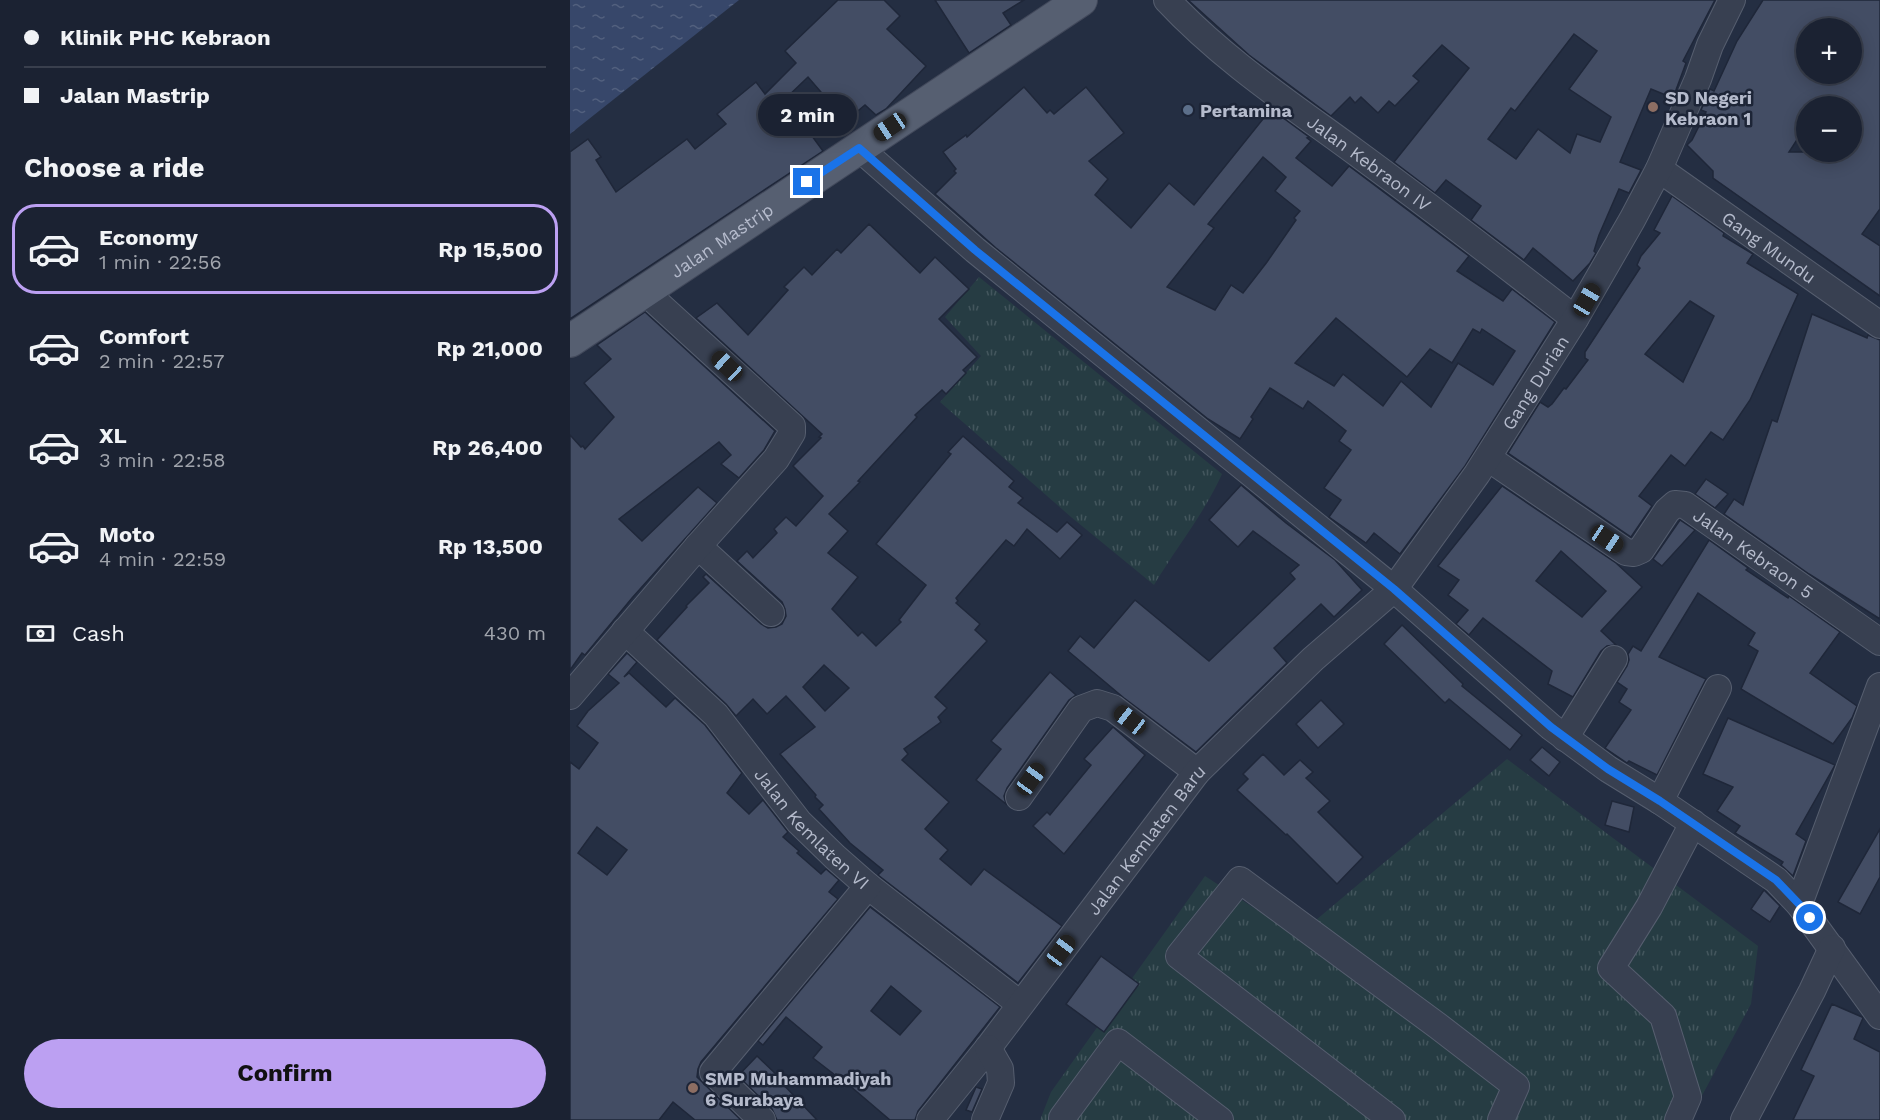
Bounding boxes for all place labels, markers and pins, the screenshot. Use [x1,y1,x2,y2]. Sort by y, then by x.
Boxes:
place label: SD Negeri Kebraon 1 [1665,87,1752,129]
place label: Pertamina [1200,100,1292,121]
marker: SD Negeri Kebraon 1 [1646,100,1660,114]
marker: Pertamina [1181,103,1195,117]
place label: SMP Muhammadiyah 6 Surabaya [705,1068,891,1110]
marker: SMP Muhammadiyah 6 Surabaya [686,1081,700,1095]

